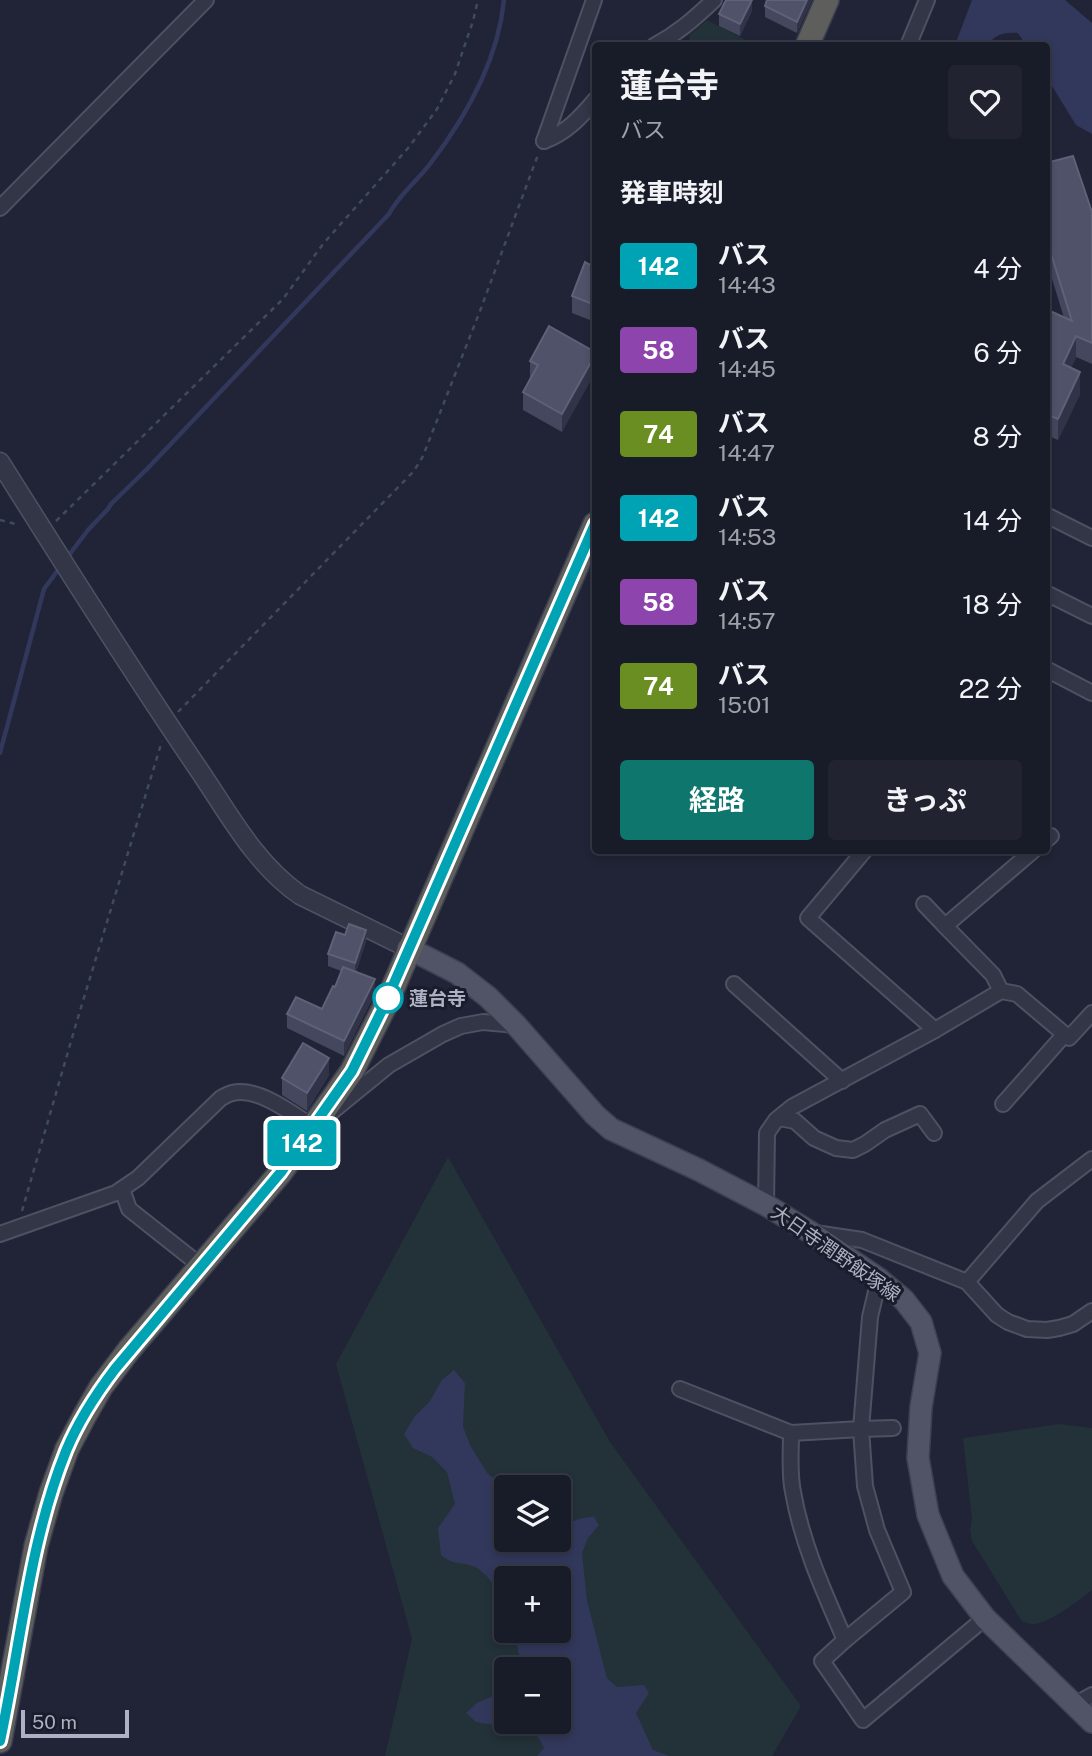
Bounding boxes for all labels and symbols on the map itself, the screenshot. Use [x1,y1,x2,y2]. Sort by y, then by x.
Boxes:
marker: 蓮台寺 [373,983,403,1013]
place label: 蓮台寺 [409,987,466,1009]
line badge: 142 [262,1120,342,1166]
street label: 大日寺潤野飯塚線 [767,1200,905,1306]
scale bar [21,1707,130,1739]

